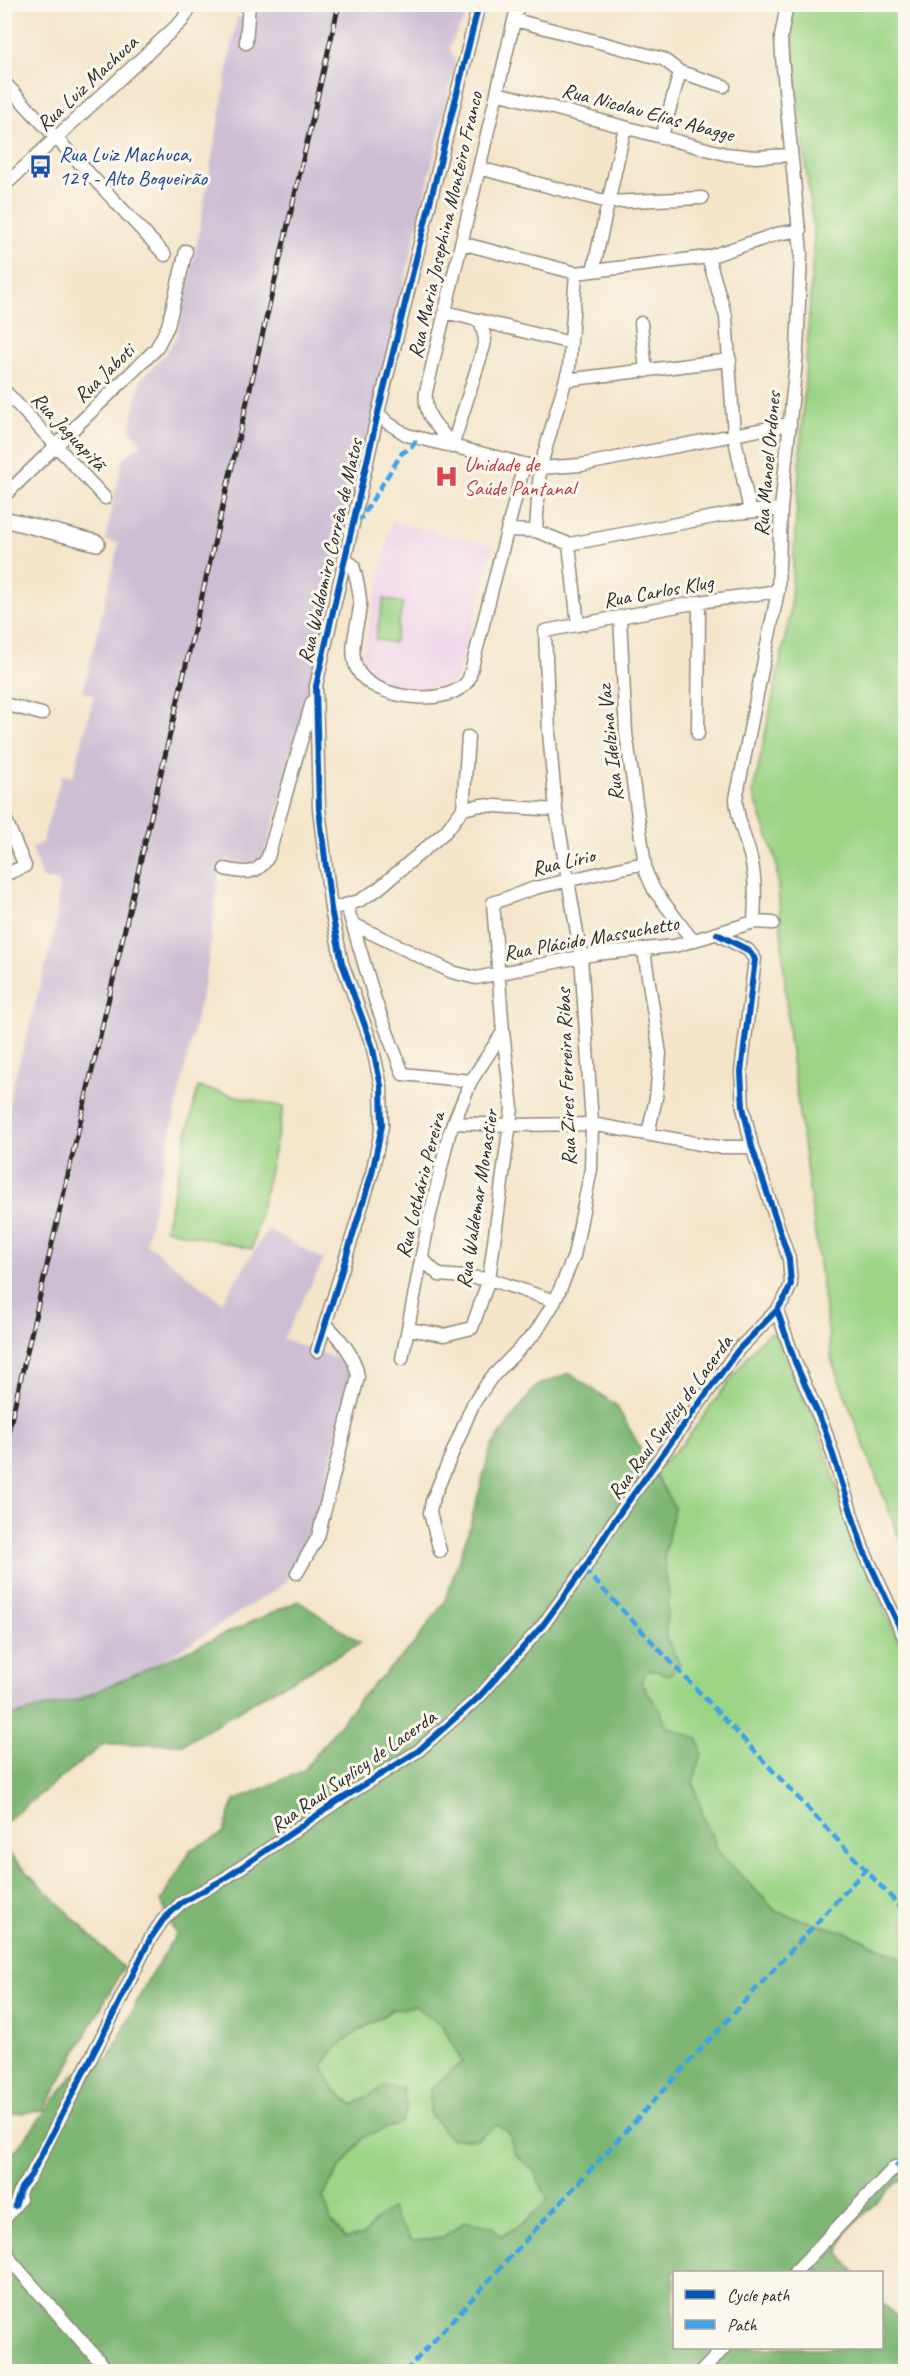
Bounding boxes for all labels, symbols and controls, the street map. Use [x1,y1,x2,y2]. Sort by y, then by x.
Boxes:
street label: Rua Luiz Machuca [31,28,144,137]
street label: Rua Nicolau Elias Abagge [559,77,739,148]
street label: Rua Maria Josephina Monteiro Franco [402,88,489,361]
place label: Rua Luiz Machuca, 129 - Alto Boqueirão [59,141,208,191]
bus stop icon: Rua Luiz Machuca, 129 - Alto Boqueirão [28,153,54,179]
street label: Rua Jaboti [68,336,142,408]
street label: Rua Jaguapitã [26,386,114,478]
street label: Rua Manoel Ordones [748,389,786,537]
street label: Rua Waldomiro Corrêa de Matos [292,434,369,666]
place label: Unidade de Saúde Pantanal [464,451,579,501]
hospital icon: Unidade de Saúde Pantanal [433,463,459,489]
street label: Rua Carlos Klug [601,568,716,613]
street label: Rua Idelzina Vaz [591,681,629,803]
street label: Rua Lírio [529,842,600,882]
street label: Rua Plácido Massuchetto [501,910,682,966]
street label: Rua Zires Ferreira Ribas [550,986,582,1166]
street label: Rua Waldemar Monastier [450,1106,504,1290]
street label: Rua Lothário Pereira [389,1107,451,1260]
street label: Rua Raul Suplicy de Lacerda [602,1328,739,1504]
street label: Rua Raul Suplicy de Lacerda [265,1703,442,1838]
legend [673,2271,883,2349]
text: Cycle path [727,2284,790,2306]
text: Path [727,2314,757,2336]

